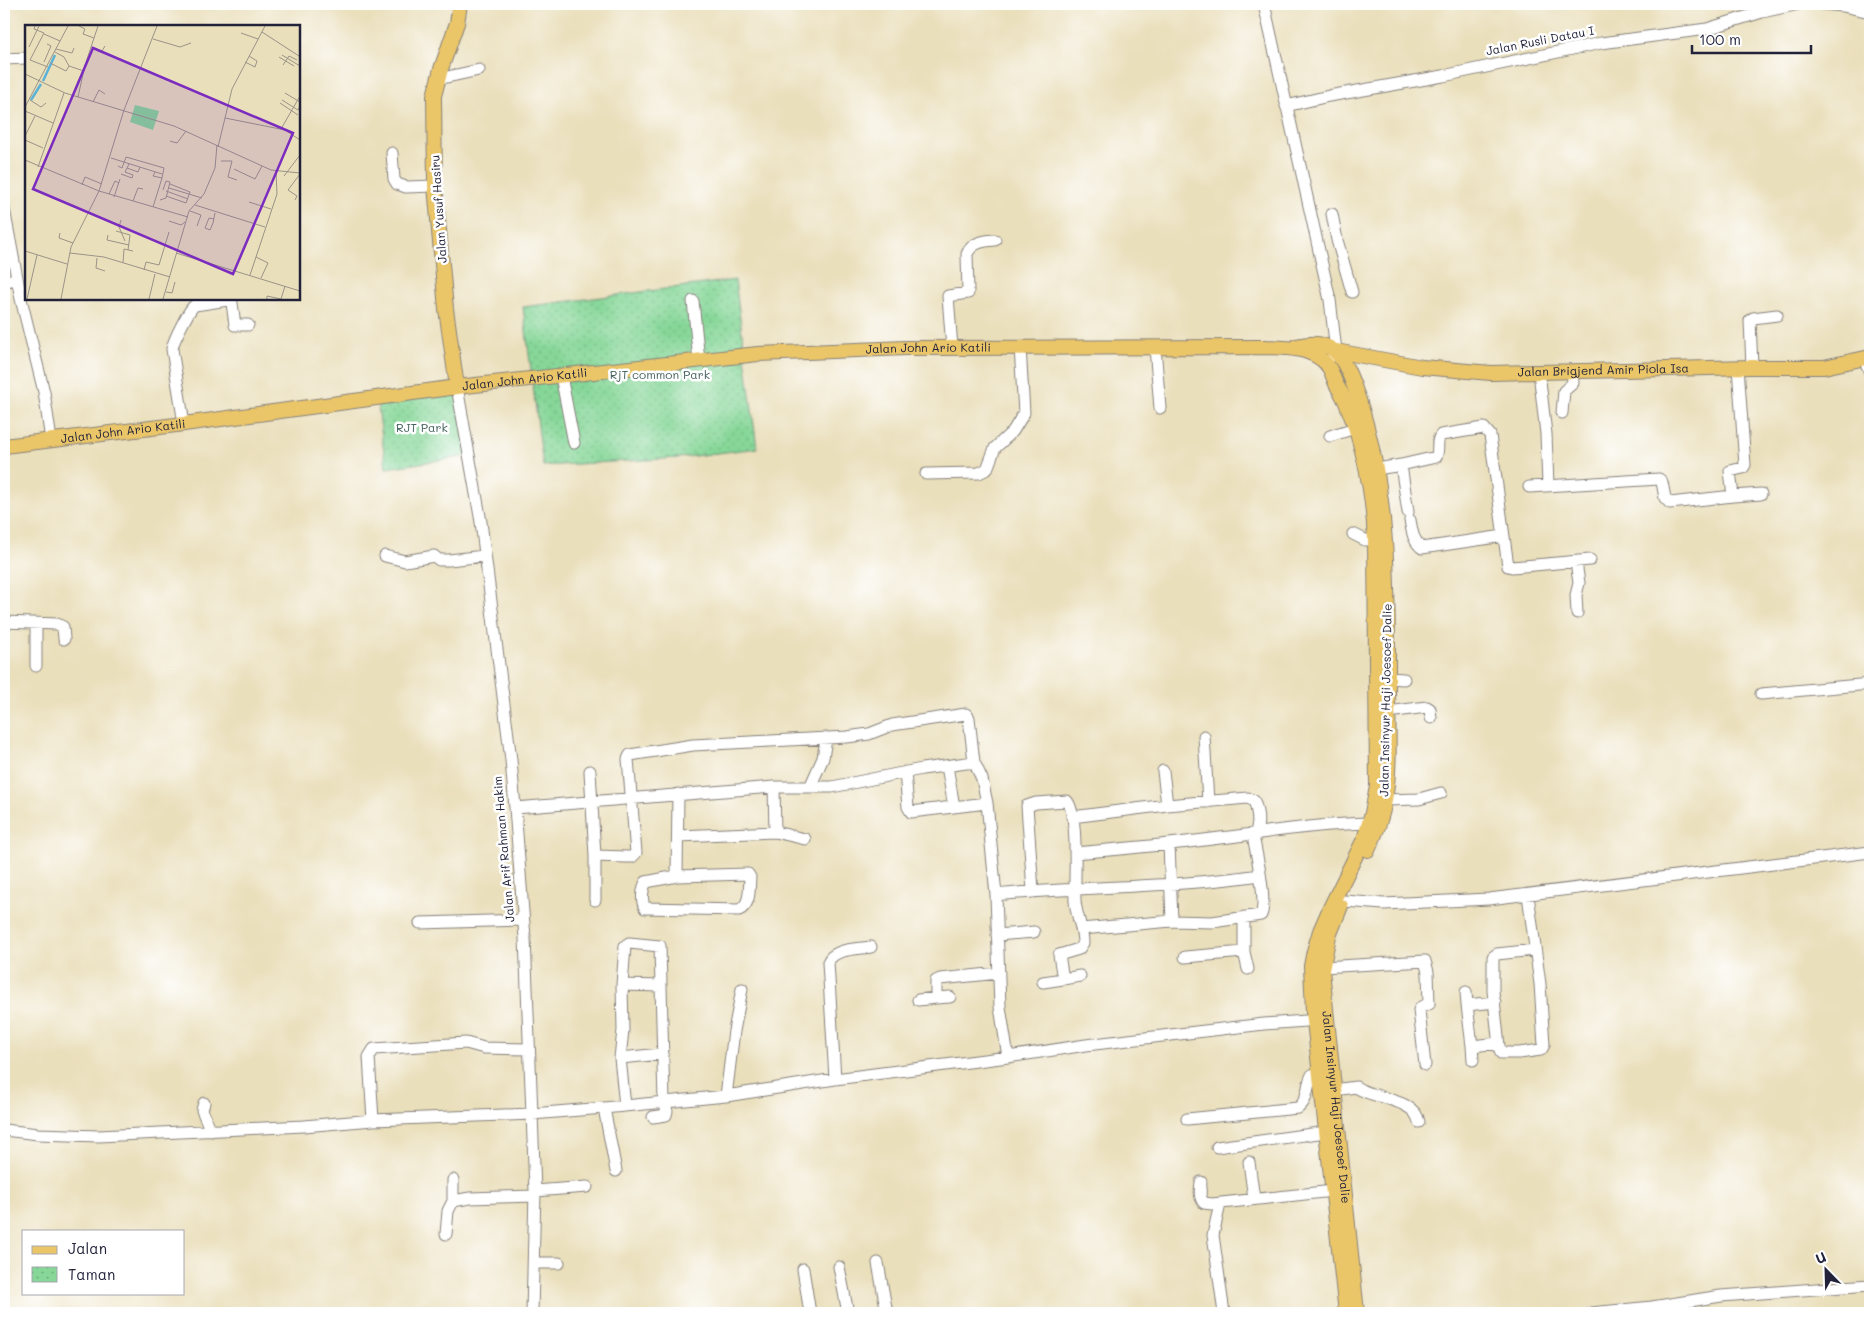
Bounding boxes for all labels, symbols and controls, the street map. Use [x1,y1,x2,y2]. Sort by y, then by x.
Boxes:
street label: Jalan Rusli Datau I [1484,22,1595,58]
scale bar [1692,22,1810,54]
inset map [25,25,300,300]
text: 100 m [1699,29,1741,49]
street label: Jalan Yusuf Hasiru [426,154,450,264]
street label: Jalan John Ario Katili [865,339,991,357]
street label: Jalan Brigjend Amir Piola Isa [1517,359,1689,379]
street label: Jalan John Ario Katili [461,364,588,393]
park label: RjT common Park [610,366,710,382]
street label: Jalan John Ario Katili [60,415,186,446]
park label: RJT Park [396,419,448,435]
street label: Jalan Insinyur Haji Joesoef Dalie [1375,603,1395,797]
street label: Jalan Arif Rahman Hakim [489,775,517,923]
street label: Jalan Insinyur Haji Joesoef Dalie [1319,1010,1355,1204]
legend [22,1230,185,1294]
text: Jalan [68,1238,107,1258]
north arrow [1802,1244,1852,1294]
text: U [1812,1247,1829,1268]
text: Taman [68,1264,115,1284]

